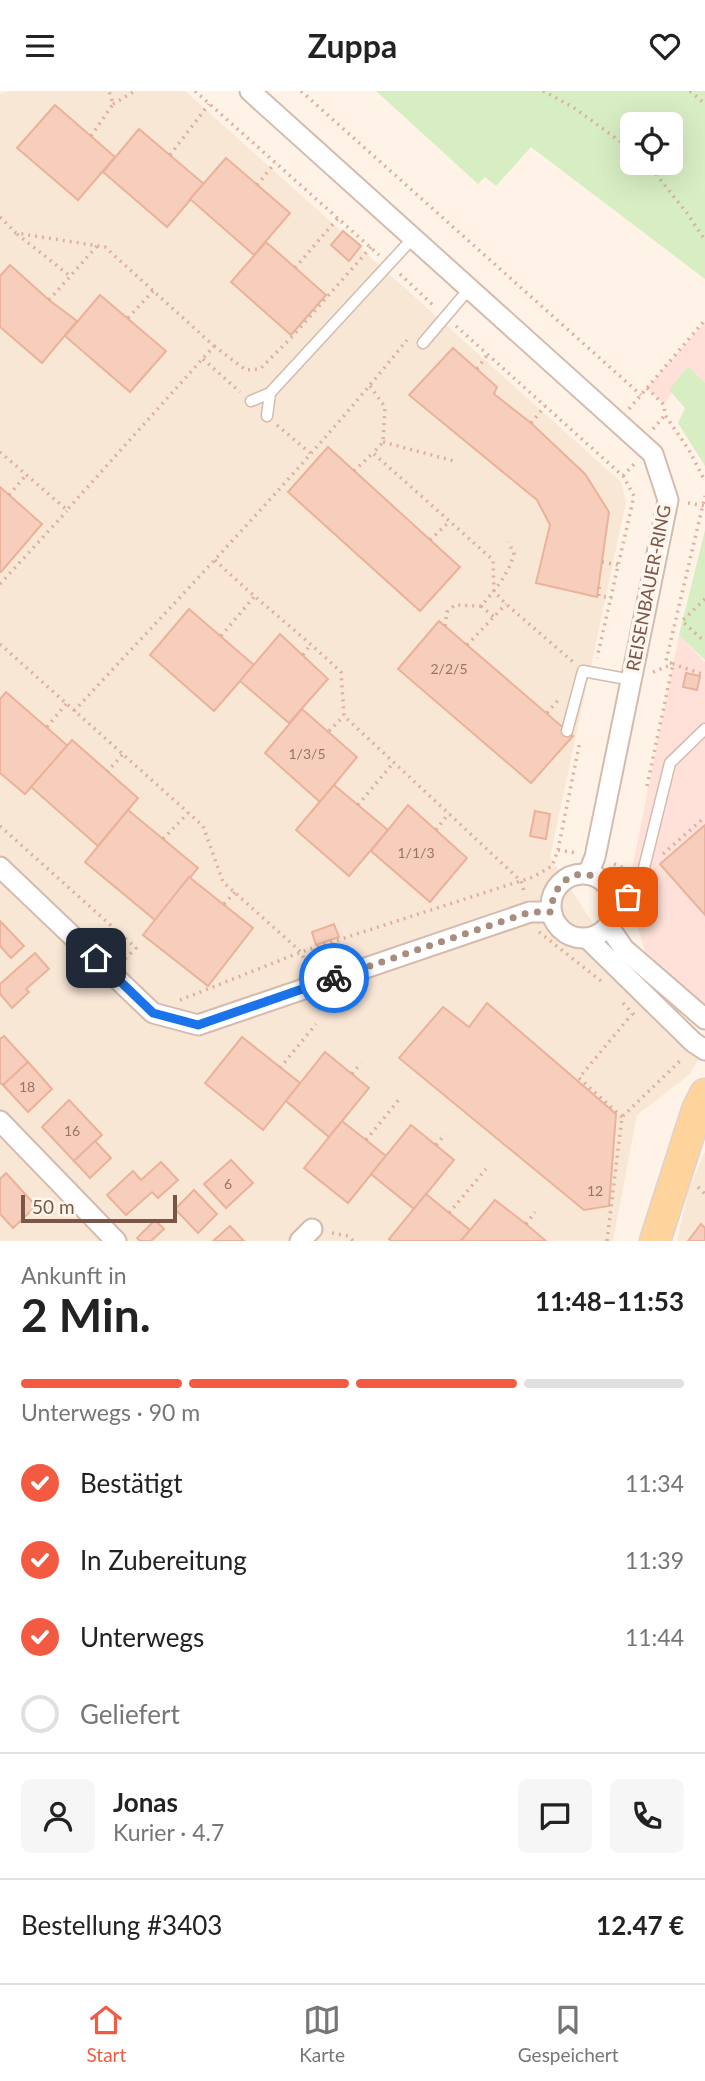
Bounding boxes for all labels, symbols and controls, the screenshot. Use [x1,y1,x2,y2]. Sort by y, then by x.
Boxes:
text: Zuppa [308,26,397,65]
icon: menu [21,27,59,65]
icon: heart [646,27,684,65]
map controls [620,112,683,175]
button: locate [620,112,683,175]
street label: REISENBAUER-RING [621,503,675,673]
house number: 2/2/5 [430,660,468,677]
house number: 1/3/5 [288,745,326,762]
house number: 1/1/3 [397,844,435,861]
pin [598,867,658,927]
icon: bag [609,878,647,916]
pin [66,928,126,988]
icon: home [77,939,115,977]
courier [299,943,369,1013]
icon: bike [315,959,353,997]
house number: 18 [19,1078,35,1095]
house number: 16 [64,1122,80,1139]
house number: 6 [224,1175,232,1192]
house number: 12 [587,1182,603,1199]
scale bar [21,1192,177,1224]
text: 50 m [32,1195,75,1218]
text: Ankunft in [21,1261,127,1289]
text: 11:48–11:53 [535,1285,684,1317]
text: 2 Min. [21,1287,151,1342]
text: Unterwegs · 90 m [21,1398,200,1426]
icon: check [21,1464,59,1502]
text: Bestätigt [80,1467,183,1499]
text: 11:34 [625,1469,684,1497]
icon: check [21,1541,59,1579]
text: In Zubereitung [80,1544,247,1576]
text: 11:39 [625,1546,684,1574]
icon: check [21,1618,59,1656]
text: Unterwegs [80,1621,204,1653]
text: 11:44 [625,1623,684,1651]
text: Geliefert [80,1698,180,1730]
button: person [21,1779,95,1853]
button: chat [518,1779,592,1853]
button: phone [610,1779,684,1853]
text: Jonas [113,1786,178,1818]
text: Kurier · 4.7 [113,1818,224,1846]
text: Bestellung #3403 [21,1909,222,1941]
text: 12.47 € [596,1909,684,1941]
tab: Start [86,2001,126,2066]
tab: Karte [299,2001,345,2066]
tab: Gespeichert [518,2001,619,2066]

